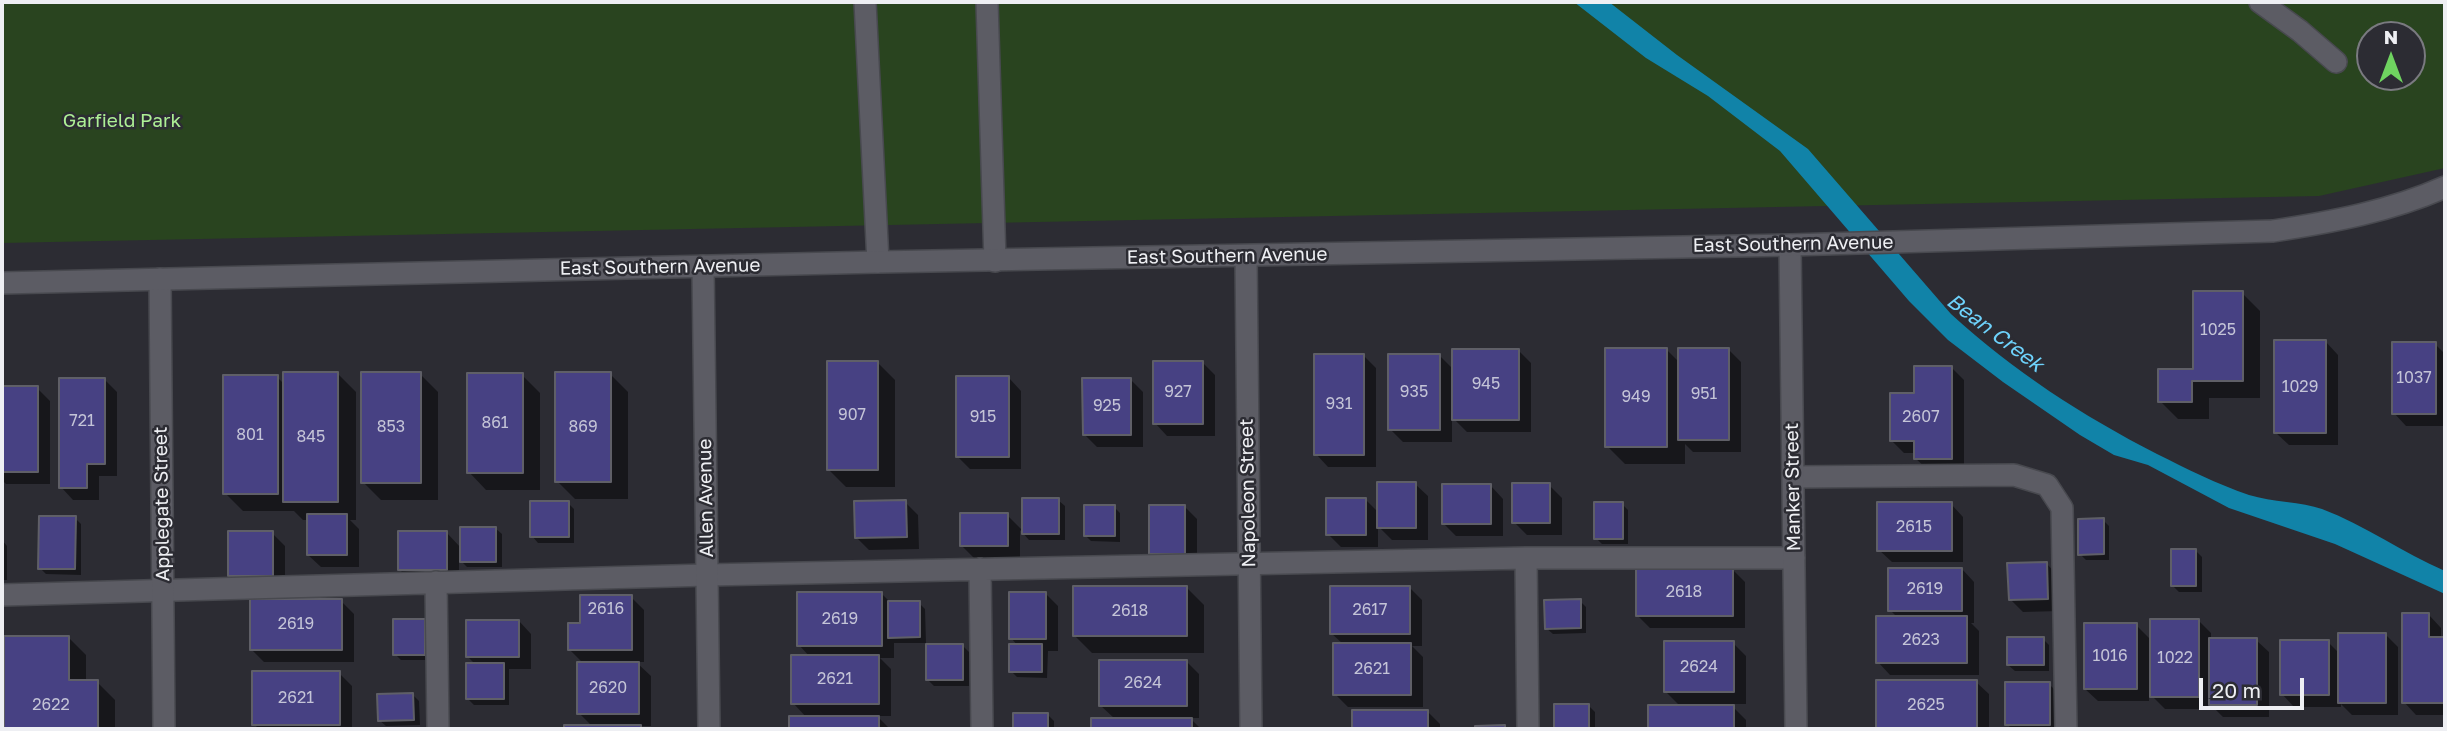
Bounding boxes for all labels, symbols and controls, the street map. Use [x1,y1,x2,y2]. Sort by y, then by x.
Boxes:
north arrow [2356,21,2426,91]
text: N [2384,25,2398,48]
park label: Garfield Park [63,110,181,132]
street label: East Southern Avenue [1692,231,1894,257]
street label: East Southern Avenue [1126,243,1328,269]
street label: East Southern Avenue [559,254,761,280]
water label: Bean Creek [1942,288,2048,378]
house number: 1025 [2200,320,2236,340]
house number: 1037 [2396,368,2432,388]
house number: 945 [1472,374,1500,394]
house number: 1029 [2282,377,2318,397]
house number: 927 [1164,382,1192,402]
house number: 935 [1400,382,1428,402]
house number: 951 [1691,384,1717,404]
house number: 949 [1621,387,1651,407]
house number: 931 [1326,394,1352,414]
house number: 925 [1093,396,1121,416]
house number: 907 [838,405,866,425]
house number: 915 [970,407,996,427]
house number: 2607 [1902,407,1940,427]
house number: 721 [69,411,95,431]
house number: 861 [481,413,509,433]
house number: 853 [377,417,405,437]
house number: 869 [568,417,598,437]
street label: Napoleon Street [1235,418,1261,568]
street label: Manker Street [1780,423,1806,551]
house number: 801 [236,425,264,445]
street label: Applegate Street [149,426,175,582]
house number: 845 [297,427,325,447]
street label: Allen Avenue [694,438,718,558]
house number: 2615 [1896,517,1932,537]
house number: 2619 [1907,579,1943,599]
house number: 2618 [1666,582,1702,602]
house number: 2616 [588,599,624,619]
house number: 2617 [1352,600,1388,620]
house number: 2618 [1112,601,1148,621]
house number: 2619 [822,609,858,629]
house number: 2619 [278,614,314,634]
house number: 2623 [1902,630,1940,650]
house number: 1016 [2092,646,2128,666]
house number: 1022 [2157,648,2193,668]
house number: 2624 [1680,657,1718,677]
house number: 2621 [1354,659,1390,679]
scale bar [2202,664,2307,708]
house number: 2621 [817,669,853,689]
house number: 2624 [1124,673,1162,693]
text: 20 m [2212,677,2261,703]
house number: 2620 [589,678,627,698]
house number: 2621 [278,688,314,708]
house number: 2622 [32,695,70,715]
house number: 2625 [1907,695,1945,715]

